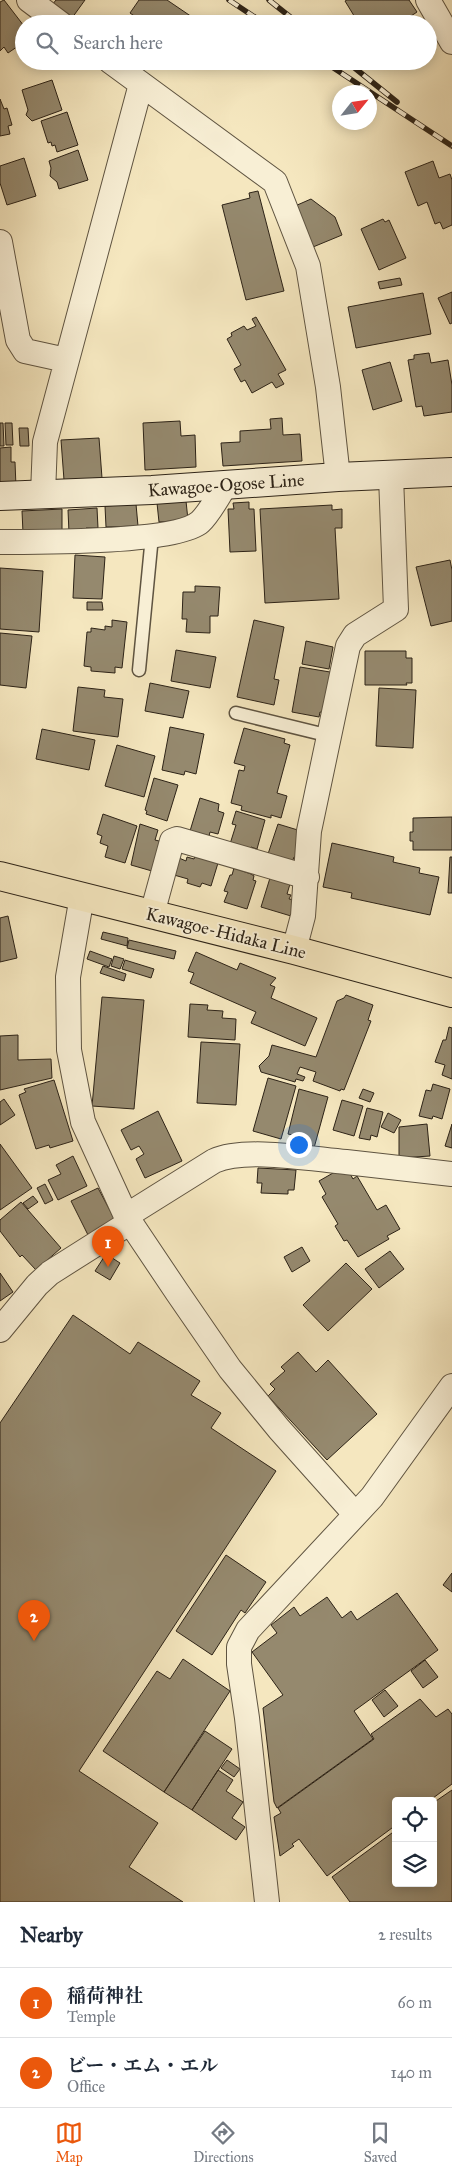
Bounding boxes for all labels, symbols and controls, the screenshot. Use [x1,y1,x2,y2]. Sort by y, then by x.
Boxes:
search box [15,15,437,70]
icon: search [33,29,61,57]
text: Search here [73,31,163,54]
north arrow [332,85,377,130]
street label: Kawagoe-Ogose Line [147,469,305,502]
street label: Kawagoe-Hidaka Line [143,902,308,965]
your location [286,1132,312,1158]
pin: 1 [92,1226,124,1267]
pin: 2 [18,1600,50,1641]
map controls [392,1797,437,1887]
button: locate [392,1797,437,1842]
button: layers [392,1842,437,1887]
text: Nearby [20,1922,83,1948]
text: 2 results [378,1925,432,1944]
text: 稲荷神社 [67,1984,143,2007]
text: 1 [33,1993,39,2012]
text: 60 m [398,1993,432,2012]
text: Temple [67,2007,116,2026]
text: ビー・エム・エル [67,2054,218,2077]
text: 2 [32,2063,40,2082]
text: 140 m [391,2063,432,2082]
text: Office [67,2077,105,2096]
tab: Map [55,2119,83,2166]
tab: Directions [193,2119,254,2166]
tab: Saved [364,2119,397,2166]

